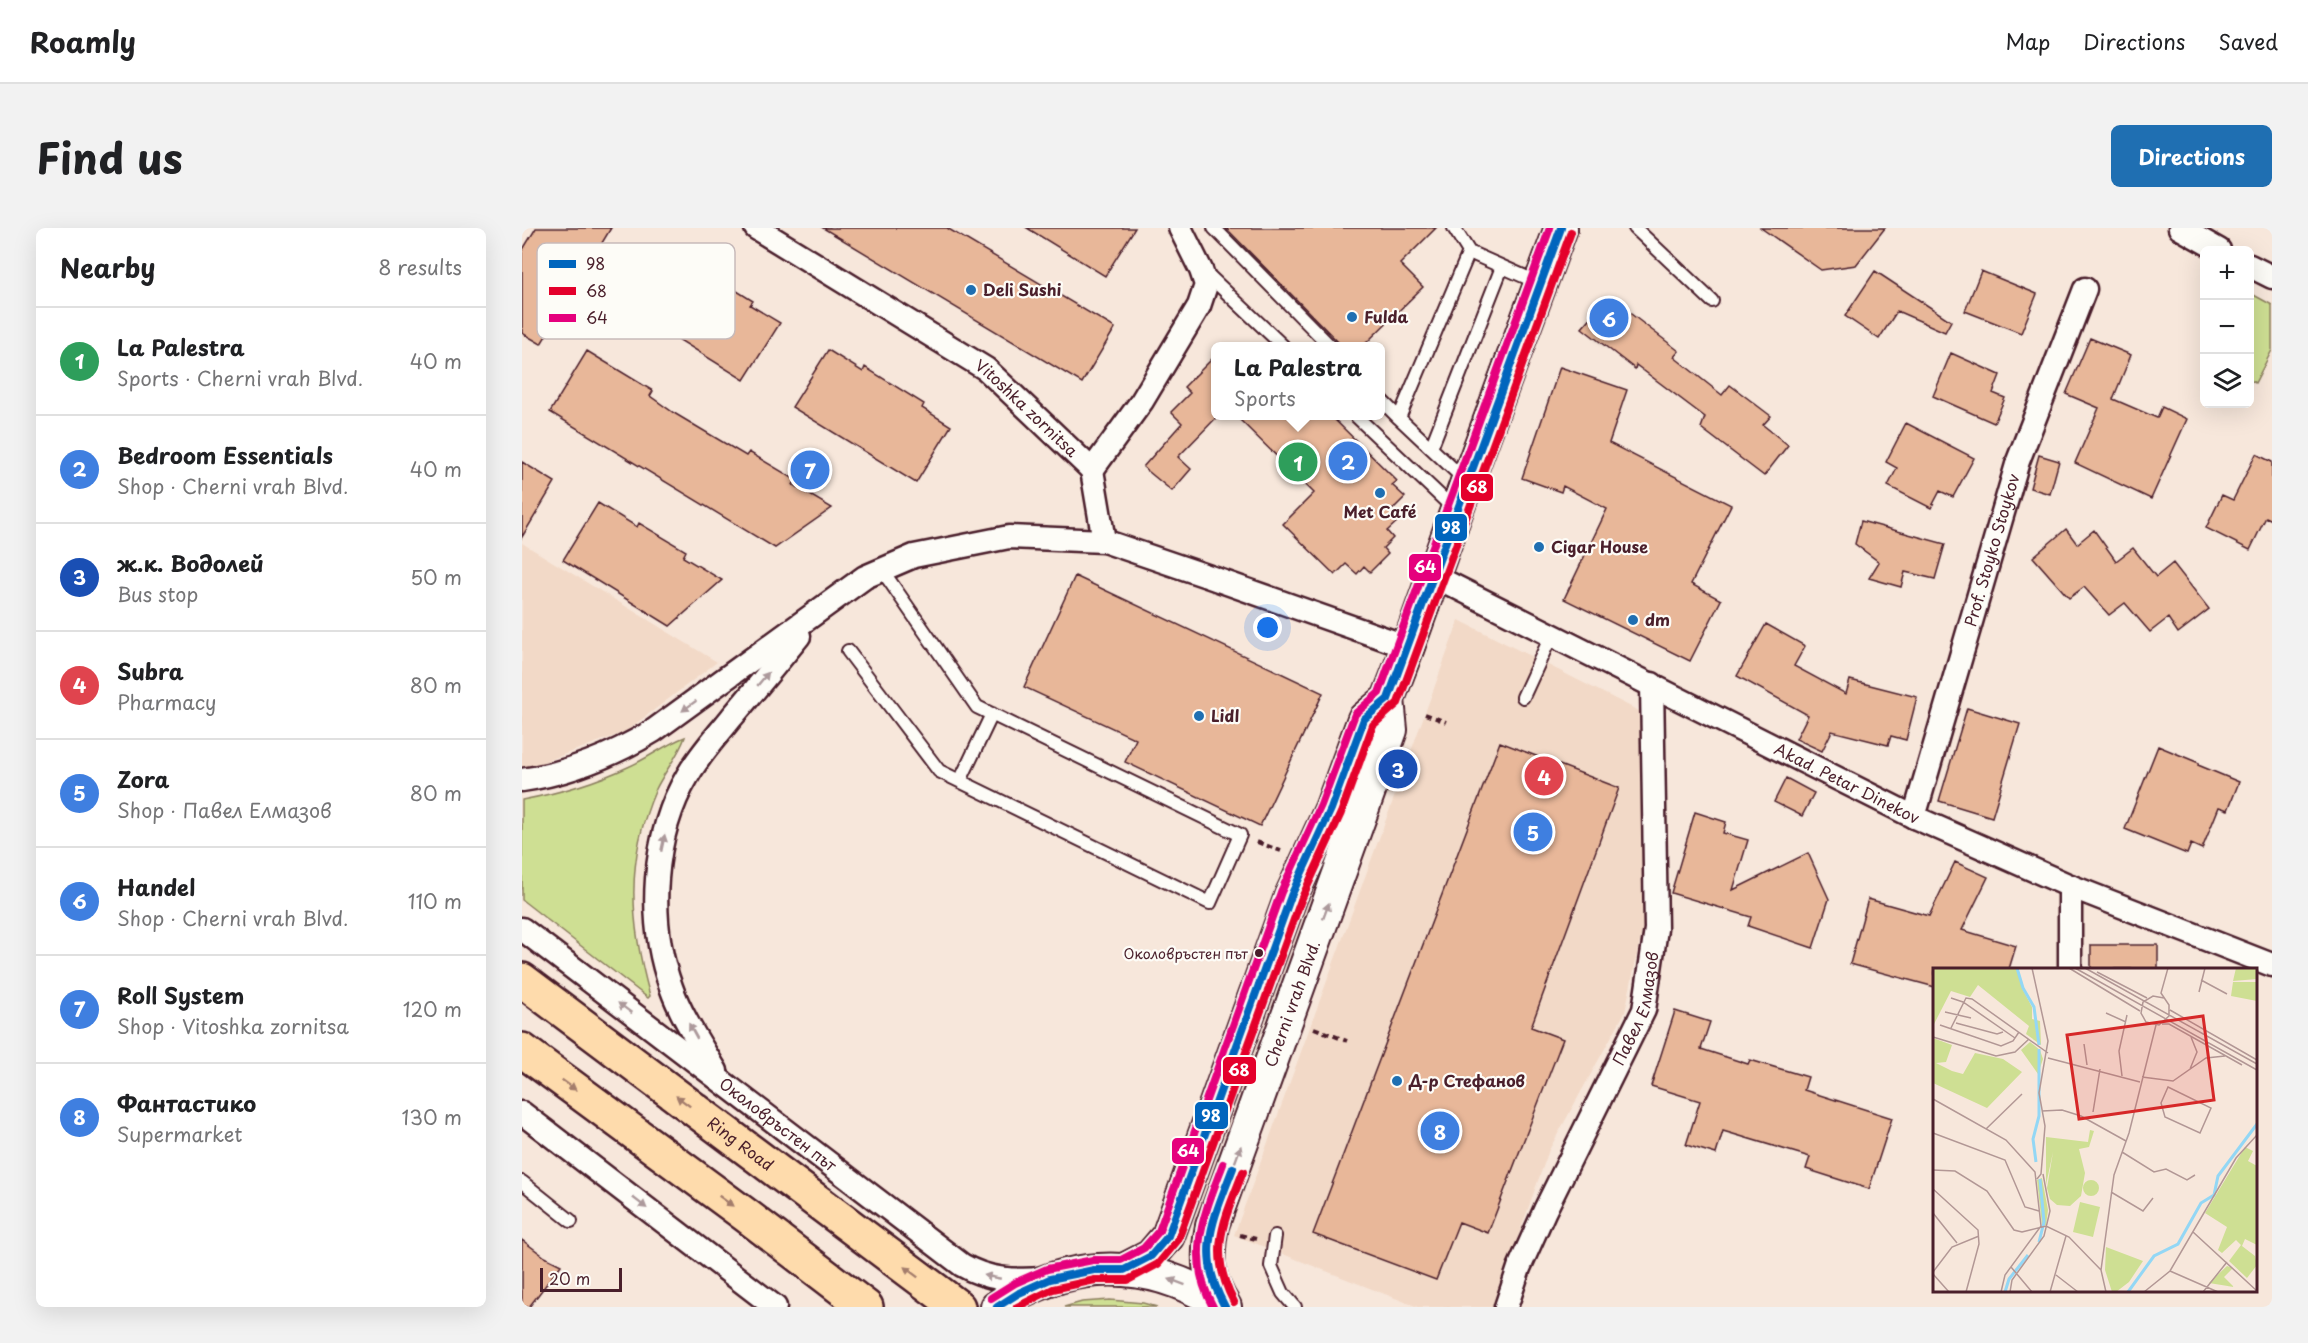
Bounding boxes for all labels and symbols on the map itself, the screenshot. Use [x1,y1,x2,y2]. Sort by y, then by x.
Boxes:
legend [537,243,735,339]
text: 98 [586,251,605,275]
place label: Deli Sushi [983,277,1061,301]
text: 68 [586,278,607,302]
marker: Deli Sushi [964,283,978,297]
pin: 6 [1590,296,1628,340]
place label: Fulda [1364,304,1408,328]
text: 64 [586,305,608,329]
marker: Fulda [1345,310,1359,324]
street label: Vitoshka zornitsa [971,352,1084,462]
pin: 2 [1328,438,1368,484]
pin: 1 [1278,440,1318,484]
pin: 7 [790,448,830,492]
street label: Prof. Stoyko Stoykov [1957,471,2025,629]
line badge: 68 [1460,473,1494,502]
text: 68 [1466,474,1488,498]
marker: Met Café [1373,486,1387,500]
place label: Met Café [1343,499,1417,523]
line badge: 98 [1434,513,1468,542]
text: 98 [1441,515,1461,539]
place label: Cigar House [1551,534,1648,558]
marker: Cigar House [1532,540,1546,554]
line badge: 64 [1408,553,1442,582]
text: 64 [1414,554,1436,578]
place label: dm [1645,607,1670,631]
your location [1253,613,1282,642]
marker: dm [1626,613,1640,627]
one-way arrow [757,672,769,687]
one-way arrow [681,700,697,712]
place label: Lidl [1211,703,1239,727]
marker: Lidl [1192,709,1206,723]
street label: Akad. Petar Dinekov [1771,736,1924,829]
pin: 3 [1378,746,1418,792]
pin: 4 [1524,754,1564,798]
pin: 5 [1514,810,1552,854]
one-way arrow [659,834,668,853]
one-way arrow [1322,902,1331,920]
street label: Cherni vrah Blvd. [1257,936,1325,1070]
place label: Околовръстен път [1123,943,1248,964]
marker: Околовръстен път [1253,947,1265,959]
street label: Павел Елмазов [1606,950,1664,1069]
inset map [1933,968,2257,1292]
one-way arrow [618,1002,634,1014]
one-way arrow [688,1022,698,1039]
line badge: 68 [1222,1056,1257,1085]
text: 68 [1228,1057,1250,1081]
place label: Д-р Стефанов [1408,1068,1526,1092]
street label: Околовръстен път [715,1071,843,1177]
marker: Д-р Стефанов [1390,1074,1404,1088]
one-way arrow [561,1079,577,1091]
one-way arrow [675,1095,690,1107]
line badge: 98 [1194,1101,1229,1130]
text: 98 [1201,1103,1221,1127]
pin: 8 [1420,1108,1460,1154]
street label: Ring Road [703,1110,779,1176]
line badge: 64 [1171,1137,1205,1165]
text: 64 [1177,1138,1199,1162]
one-way arrow [1234,1145,1244,1163]
one-way arrow [718,1195,734,1207]
one-way arrow [632,1196,648,1209]
scale bar [540,1265,622,1292]
one-way arrow [903,1266,918,1278]
one-way arrow [982,1272,1001,1281]
one-way arrow [1168,1276,1186,1286]

